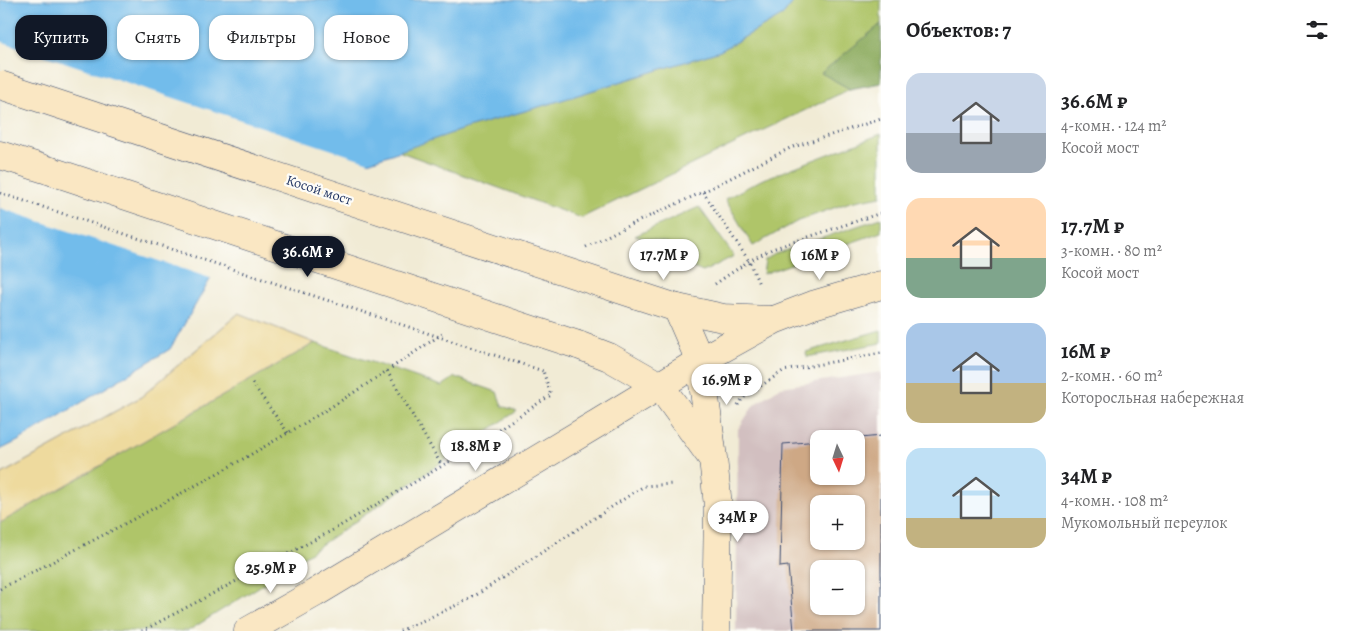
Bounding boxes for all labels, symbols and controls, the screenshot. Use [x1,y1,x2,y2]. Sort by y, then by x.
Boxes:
chip: Купить [15,15,107,60]
chip: Снять [117,15,199,60]
chip: Фильтры [209,15,314,60]
chip: Новое [324,15,408,60]
text: Объектов: 7 [906,16,1011,44]
icon: filters [1303,16,1331,44]
text: 36.6M ₽ [1061,87,1127,115]
icon: home [946,93,1006,153]
text: 4-комн. · 124 m² [1061,115,1167,137]
text: Косой мост [1061,137,1139,159]
street label: Косой мост [284,170,354,210]
text: 17.7M ₽ [1061,212,1124,240]
icon: home [946,218,1006,278]
pin: 36.6M ₽ [262,236,354,278]
pin: 17.7M ₽ [618,238,710,281]
pin: 16M ₽ [785,238,855,281]
text: 3-комн. · 80 m² [1061,240,1162,262]
text: 36.6M ₽ [283,241,333,263]
text: 17.7M ₽ [640,244,688,266]
text: 16M ₽ [801,244,839,266]
text: Косой мост [1061,262,1139,284]
text: 16M ₽ [1061,337,1110,365]
icon: home [946,343,1006,403]
pin: 16.9M ₽ [681,364,773,406]
text: 2-комн. · 60 m² [1061,365,1163,387]
text: 16.9M ₽ [702,369,752,391]
text: Которосльная набережная [1061,387,1244,409]
pin: 18.8M ₽ [430,430,522,472]
north arrow [810,430,865,485]
map controls [810,430,865,615]
text: 18.8M ₽ [451,435,501,457]
text: 34M ₽ [1061,462,1112,490]
icon: home [946,468,1006,528]
text: 4-комн. · 108 m² [1061,490,1168,512]
button: + [810,495,865,550]
pin: 34M ₽ [703,500,773,543]
text: 34M ₽ [719,506,757,528]
text: Мукомольный переулок [1061,512,1228,534]
pin: 25.9M ₽ [225,552,317,594]
text: 25.9M ₽ [246,557,296,579]
button: − [810,560,865,615]

